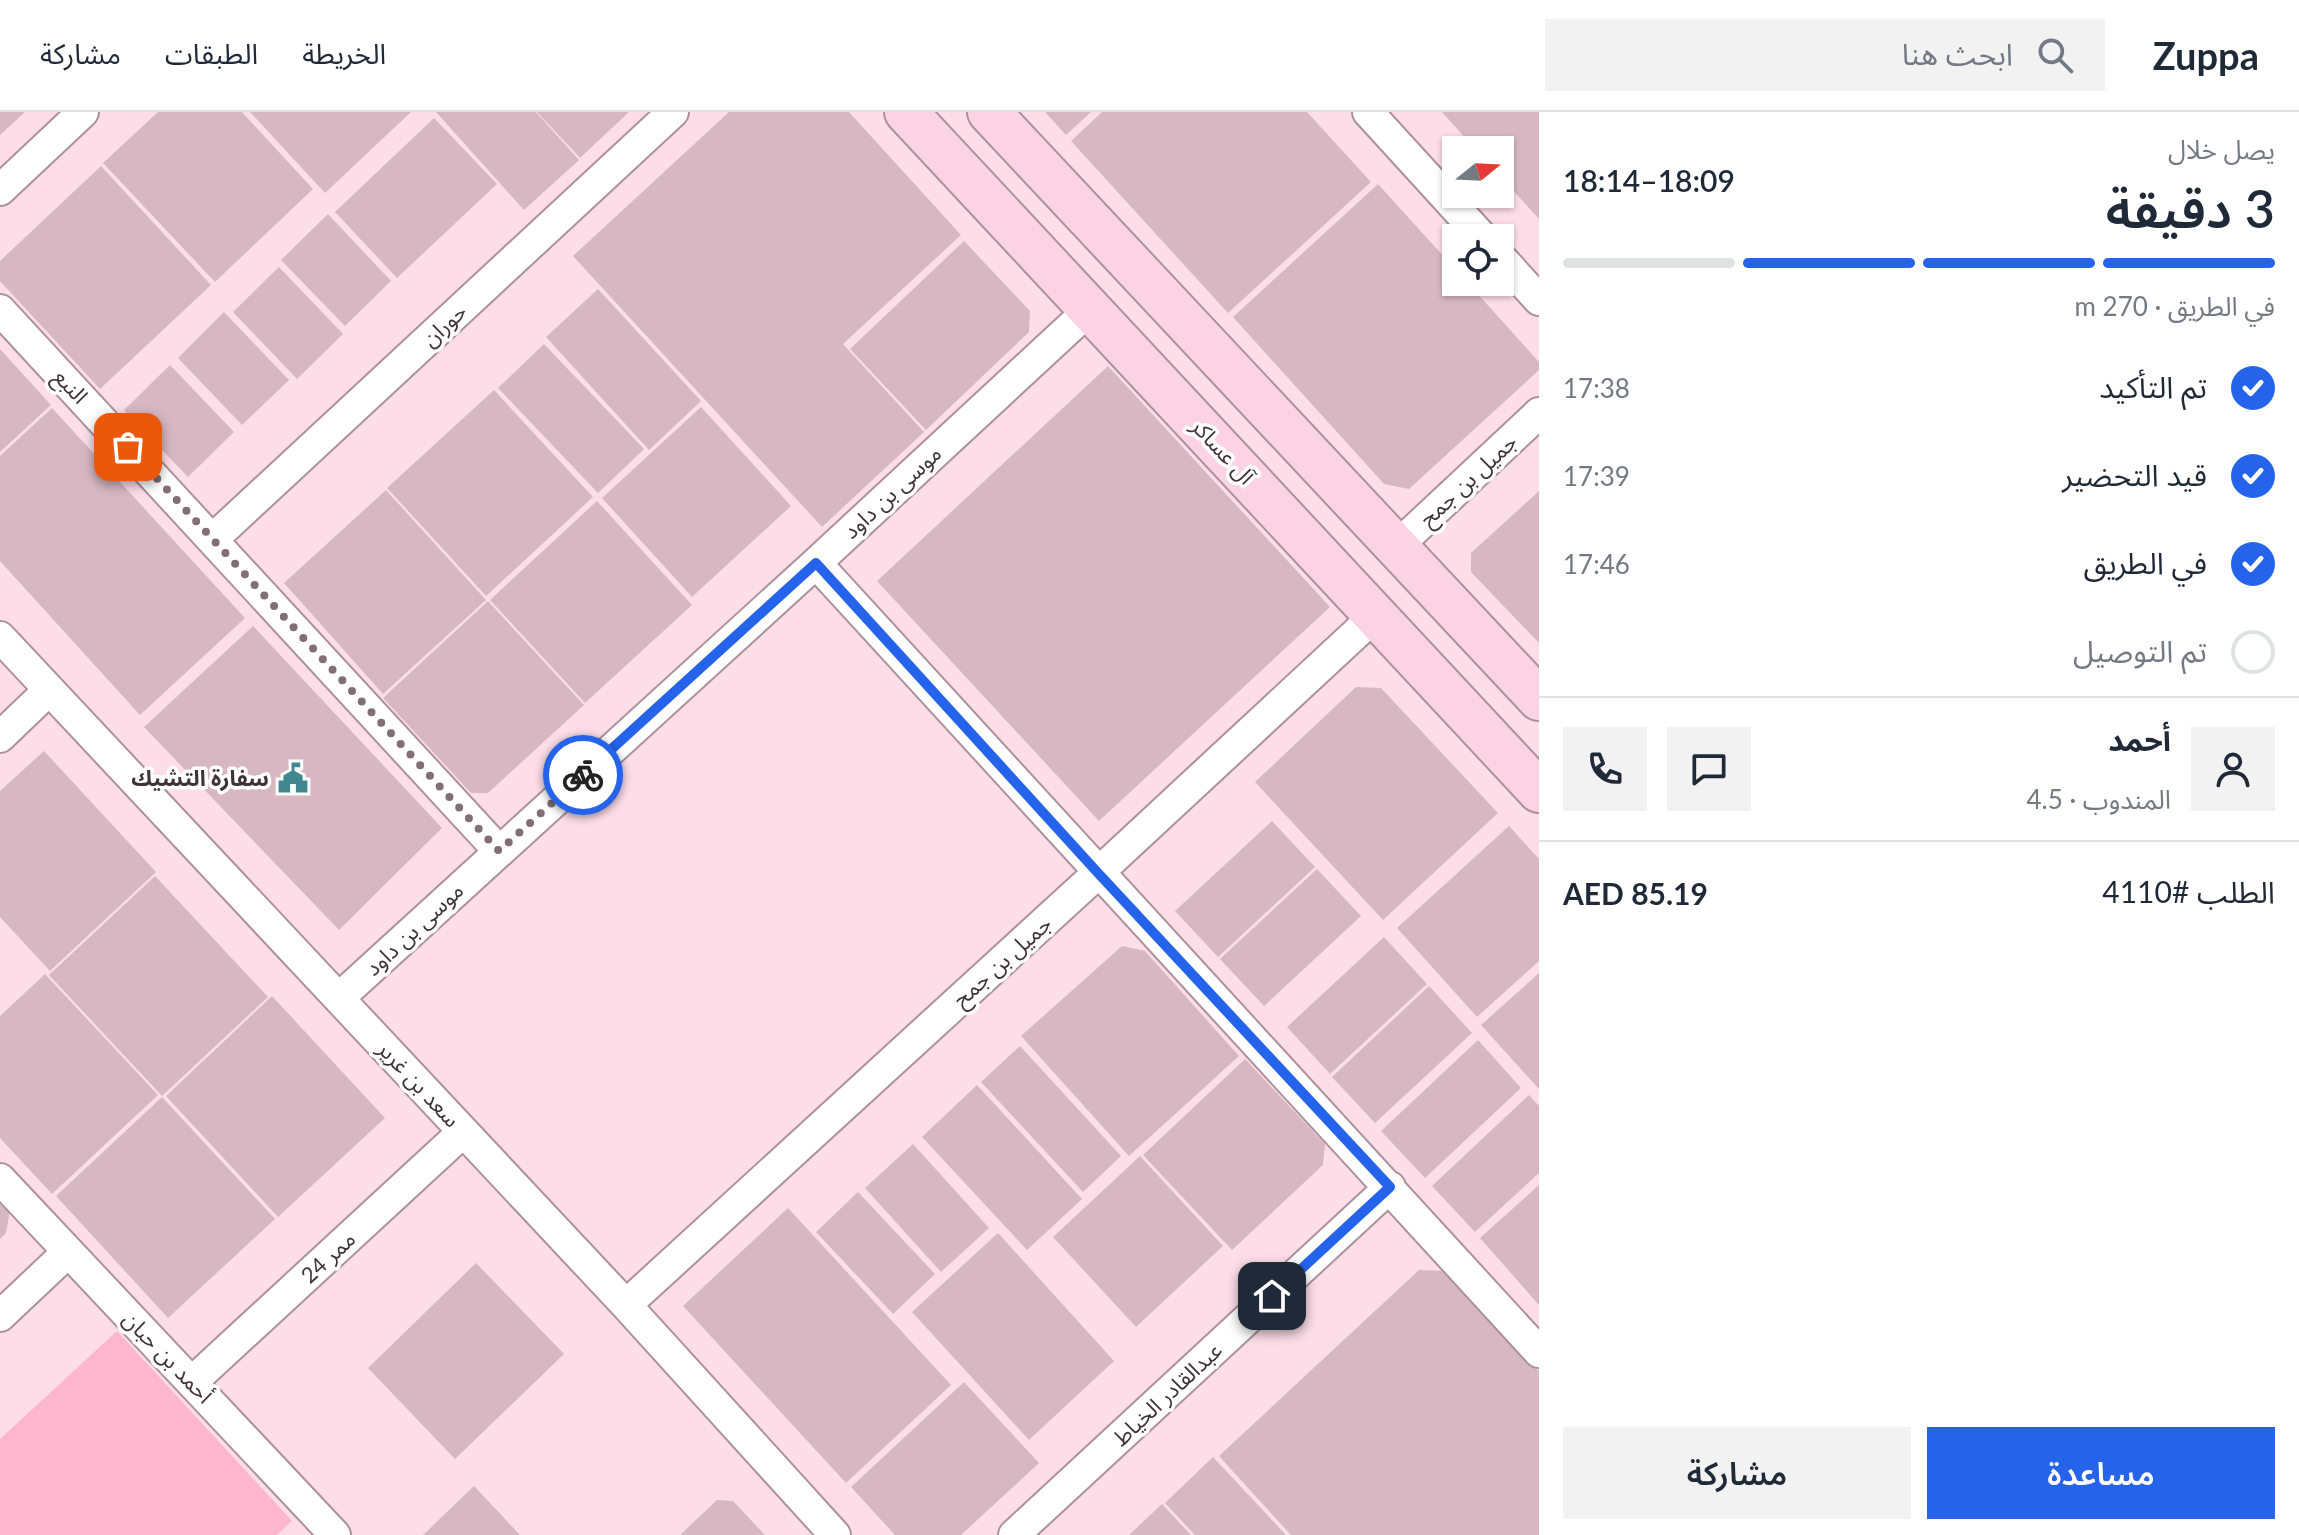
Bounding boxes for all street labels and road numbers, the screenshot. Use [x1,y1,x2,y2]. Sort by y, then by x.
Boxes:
street label: حوران [416,297,472,353]
street label: النبع [46,363,94,411]
street label: آل عساكر [1186,411,1262,490]
street label: جميل بن جمح [1413,428,1525,534]
street label: موسى بن داود [837,439,946,544]
street label: موسى بن داود [359,876,468,981]
street label: جميل بن جمح [947,909,1059,1015]
street label: سعد بن غرير [372,1034,466,1132]
street label: ممر 24 [295,1225,360,1288]
street label: أحمد بن حبان [118,1305,219,1408]
street label: عبدالقادر الخياط [1106,1336,1228,1452]

